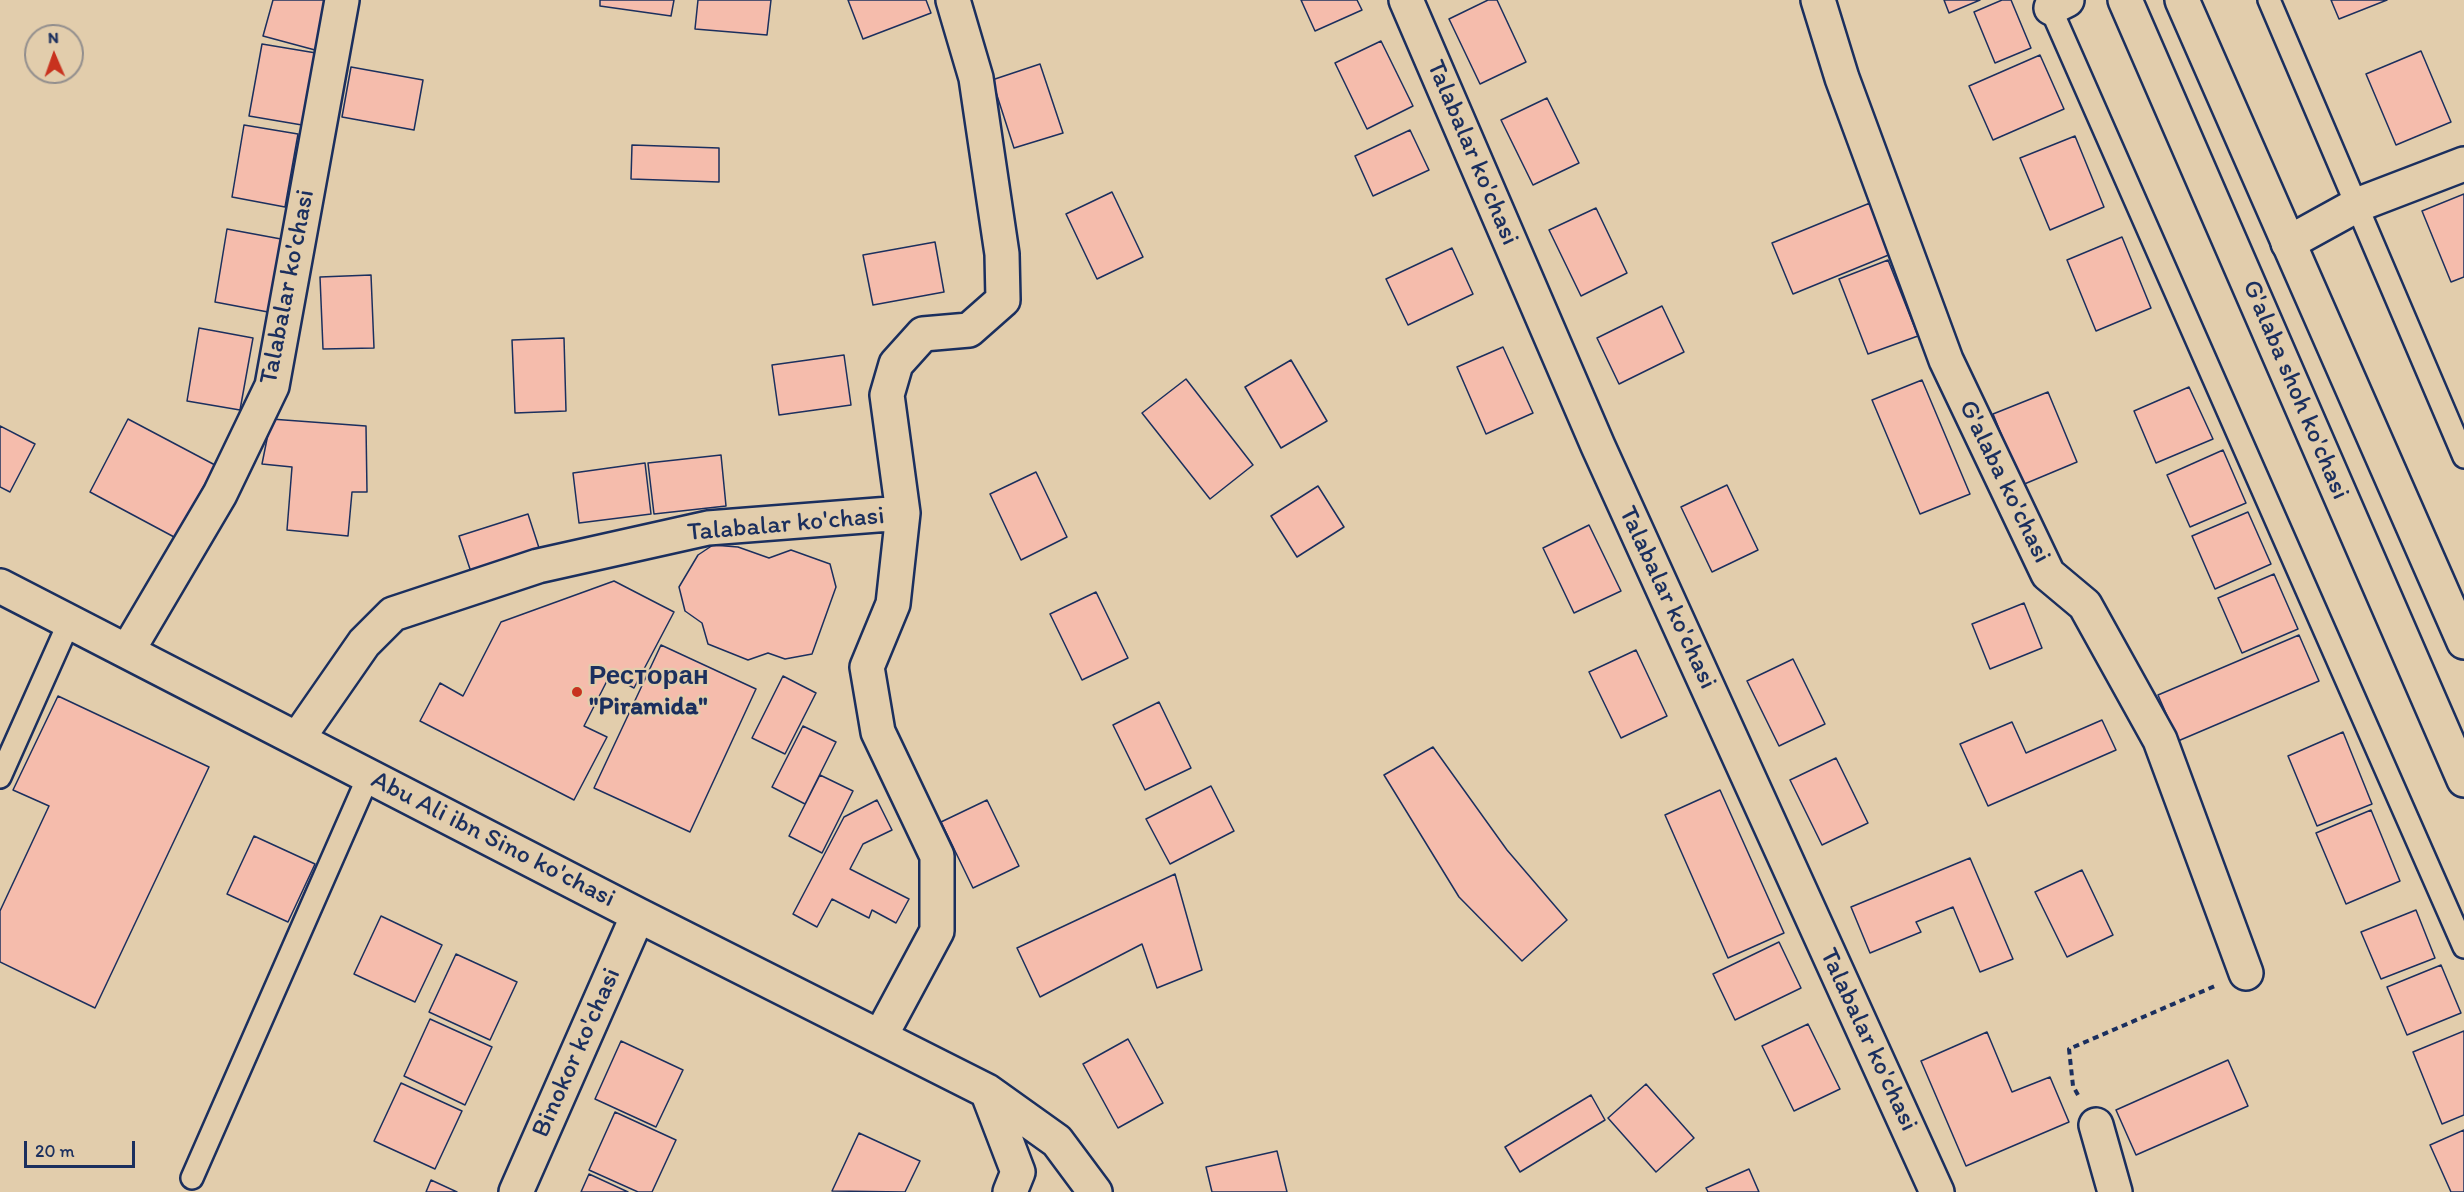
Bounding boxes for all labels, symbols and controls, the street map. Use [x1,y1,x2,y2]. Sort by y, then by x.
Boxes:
north arrow [24,24,84,84]
text: N [48,28,59,47]
street label: Talabalar ko'chasi [1419,56,1525,250]
street label: Talabalar ko'chasi [254,187,322,387]
street label: G'alaba shoh ko'chasi [2235,276,2355,504]
street label: G'alaba ko'chasi [1951,395,2057,569]
street label: Talabalar ko'chasi [686,501,886,549]
street label: Talabalar ko'chasi [1611,502,1723,694]
place label: Ресторан "Piramida" [589,661,709,722]
marker: Ресторан "Piramida" [570,685,584,699]
street label: Abu Ali ibn Sino ko'chasi [366,765,620,915]
street label: Talabalar ko'chasi [1812,944,1924,1136]
street label: Binokor ko'chasi [526,964,628,1142]
scale bar [27,1129,138,1167]
text: 20 m [35,1140,75,1162]

